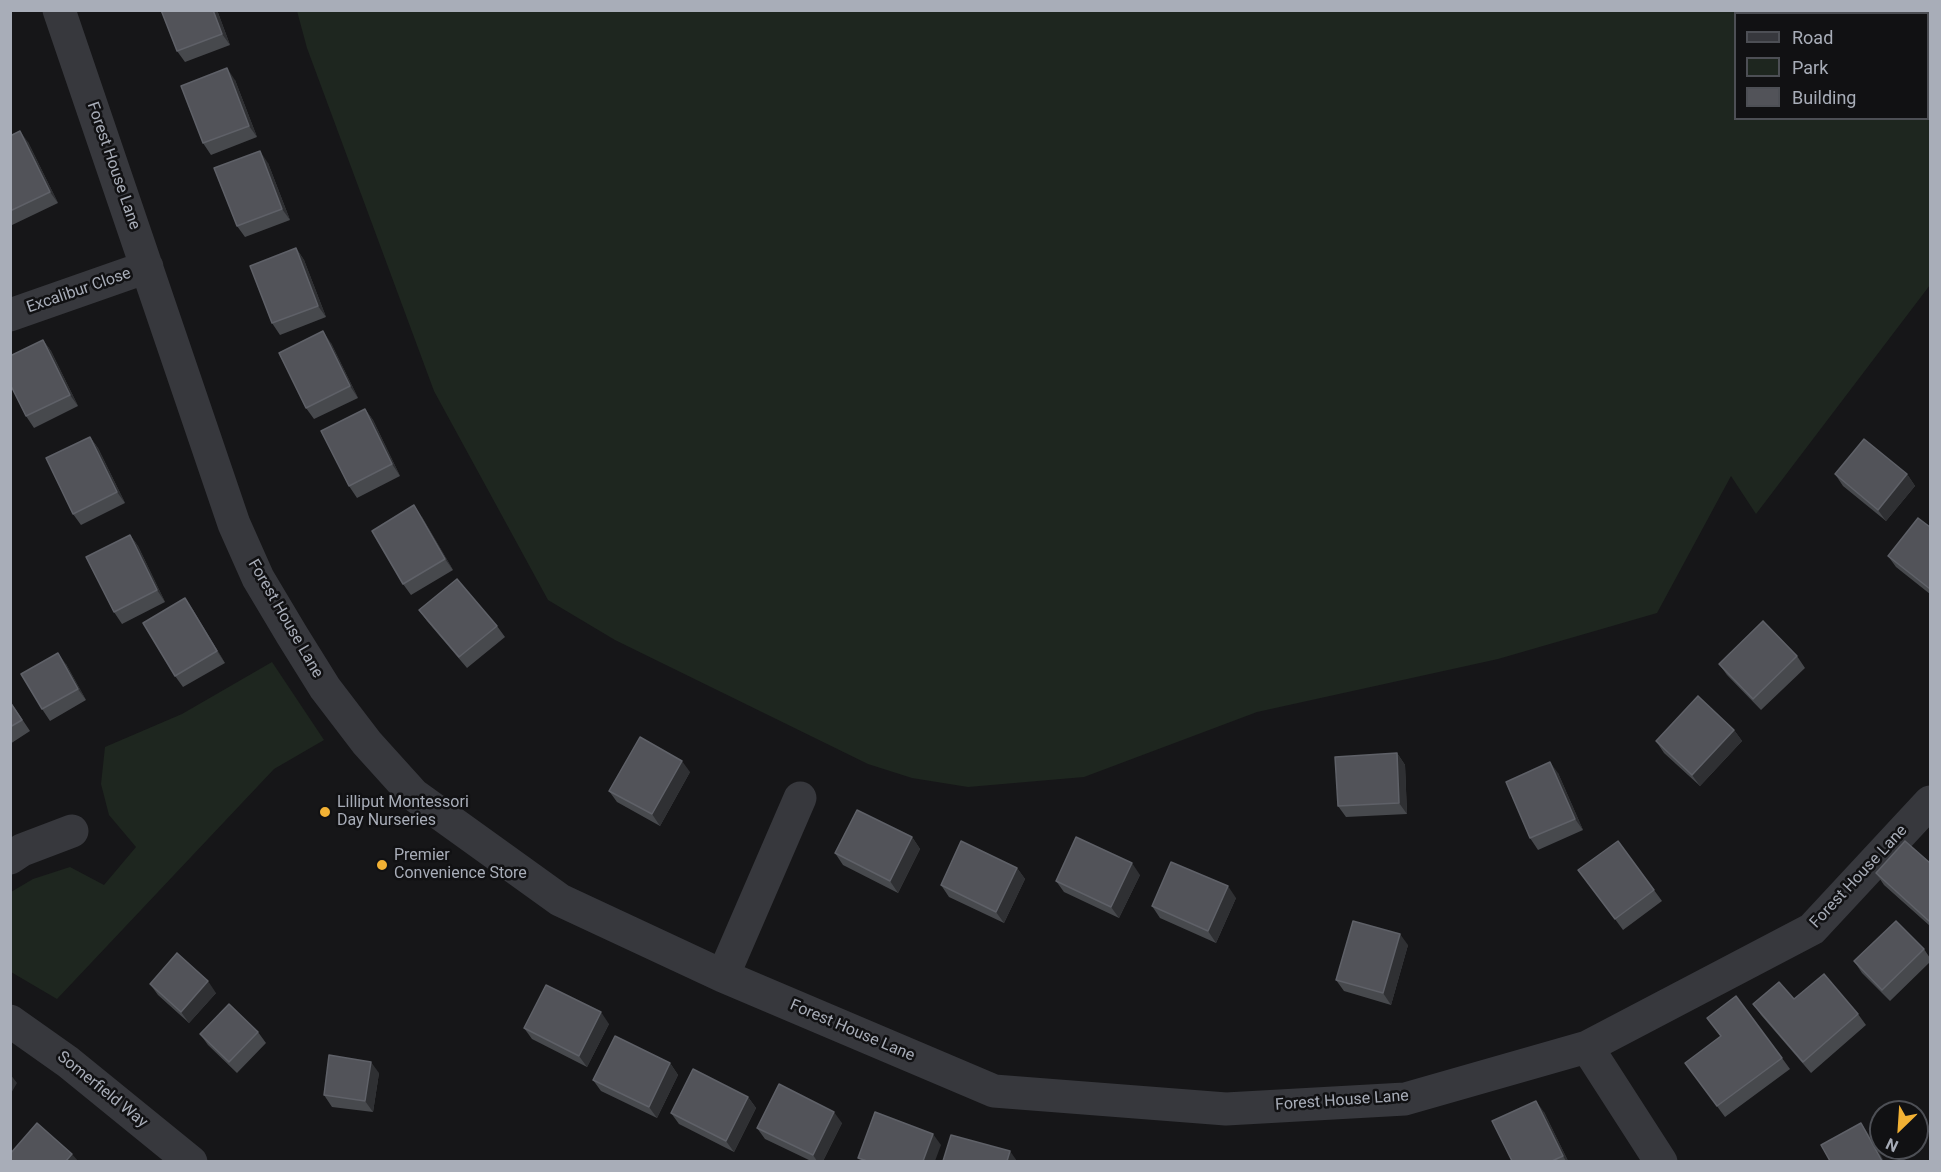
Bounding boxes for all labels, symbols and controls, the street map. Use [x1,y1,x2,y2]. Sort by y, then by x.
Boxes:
legend [1734,12,1929,120]
text: Road [1792,27,1833,48]
text: Park [1792,57,1828,78]
text: Building [1792,87,1856,108]
street label: Forest House Lane [82,100,144,232]
street label: Excalibur Close [24,264,134,318]
street label: Forest House Lane [243,556,327,682]
place label: Lilliput Montessori Day Nurseries [337,793,469,831]
marker: Lilliput Montessori Day Nurseries [318,805,332,819]
street label: Forest House Lane [1806,822,1912,932]
place label: Premier Convenience Store [394,846,527,884]
marker: Premier Convenience Store [375,858,389,872]
street label: Forest House Lane [787,996,917,1066]
street label: Somerfield Way [53,1048,151,1132]
street label: Forest House Lane [1275,1087,1409,1115]
north arrow [1869,1100,1929,1160]
text: N [1883,1134,1901,1156]

